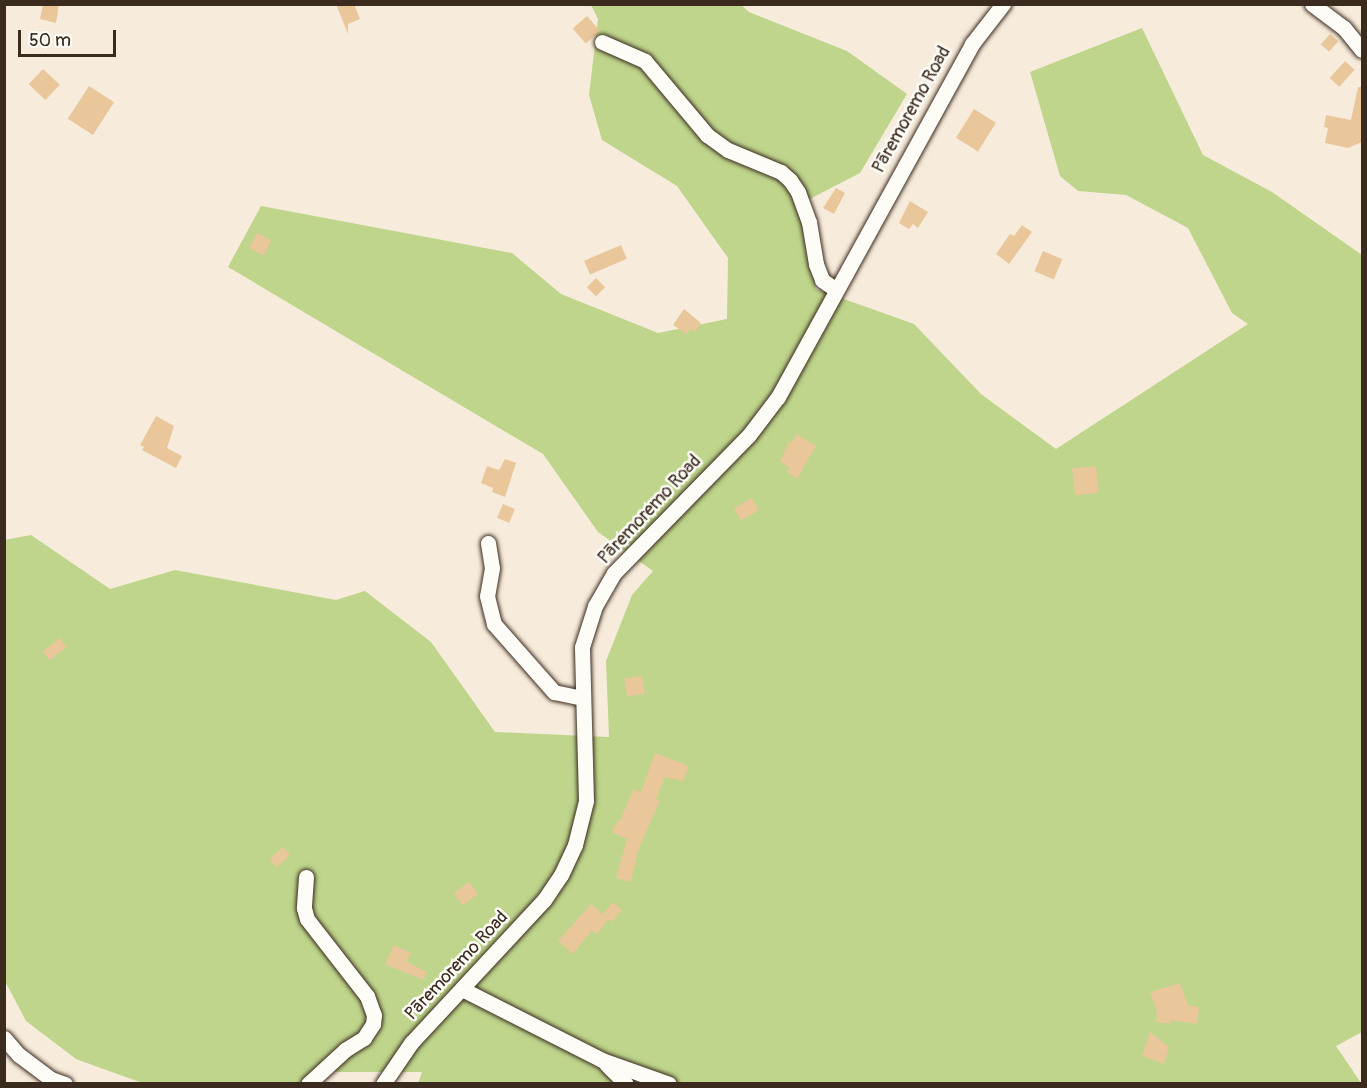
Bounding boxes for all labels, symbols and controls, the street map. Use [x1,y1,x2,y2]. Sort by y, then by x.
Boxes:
scale bar [21,18,118,56]
text: 50 m [29,29,71,52]
street label: Pāremoremo Road [868,43,956,177]
street label: Pāremoremo Road [594,451,706,569]
street label: Pāremoremo Road [401,907,513,1025]

